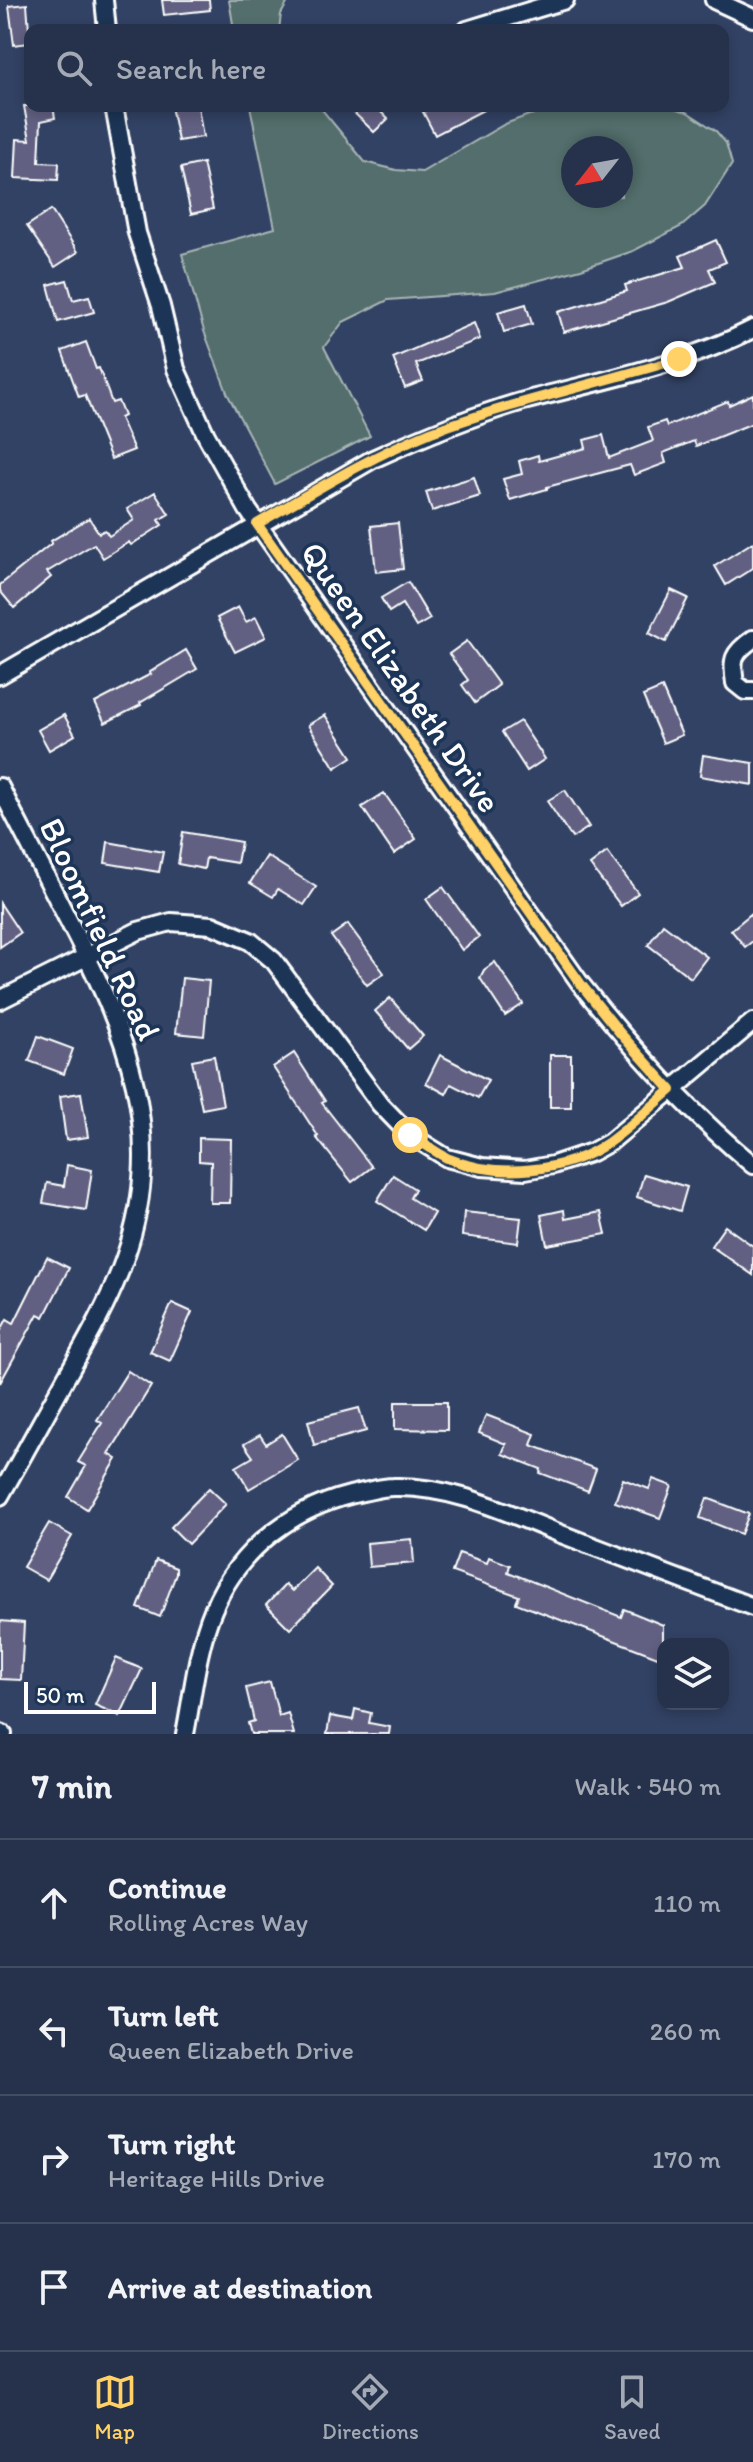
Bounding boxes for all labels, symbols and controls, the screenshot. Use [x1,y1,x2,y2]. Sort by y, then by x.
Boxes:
search box [24,24,729,112]
icon: search [52,46,96,90]
text: Search here [116,50,266,87]
north arrow [561,136,633,208]
route end [661,341,697,377]
street label: Queen Elizabeth Drive [292,534,510,820]
street label: Bloomfield Road [31,811,169,1047]
route start [392,1117,428,1153]
map controls [657,1638,729,1710]
button: layers [657,1638,729,1710]
scale bar [24,1678,156,1714]
text: 50 m [36,1682,85,1709]
text: 7 min [32,1766,112,1807]
text: Walk · 540 m [575,1770,721,1802]
text: Continue [108,1869,227,1906]
icon: ahead [32,1881,76,1925]
text: 110 m [653,1887,721,1919]
text: Rolling Acres Way [108,1906,308,1938]
text: Turn left [108,1997,219,2034]
icon: left [32,2009,76,2053]
text: 260 m [650,2015,721,2047]
text: Queen Elizabeth Drive [108,2034,354,2066]
text: Turn right [108,2125,236,2162]
icon: right [32,2137,76,2181]
text: 170 m [652,2143,721,2175]
text: Heritage Hills Drive [108,2162,325,2194]
icon: arrive [32,2265,76,2309]
text: Arrive at destination [108,2269,372,2306]
tab: Map [93,2370,137,2445]
tab: Directions [322,2370,419,2445]
tab: Saved [604,2370,660,2445]

